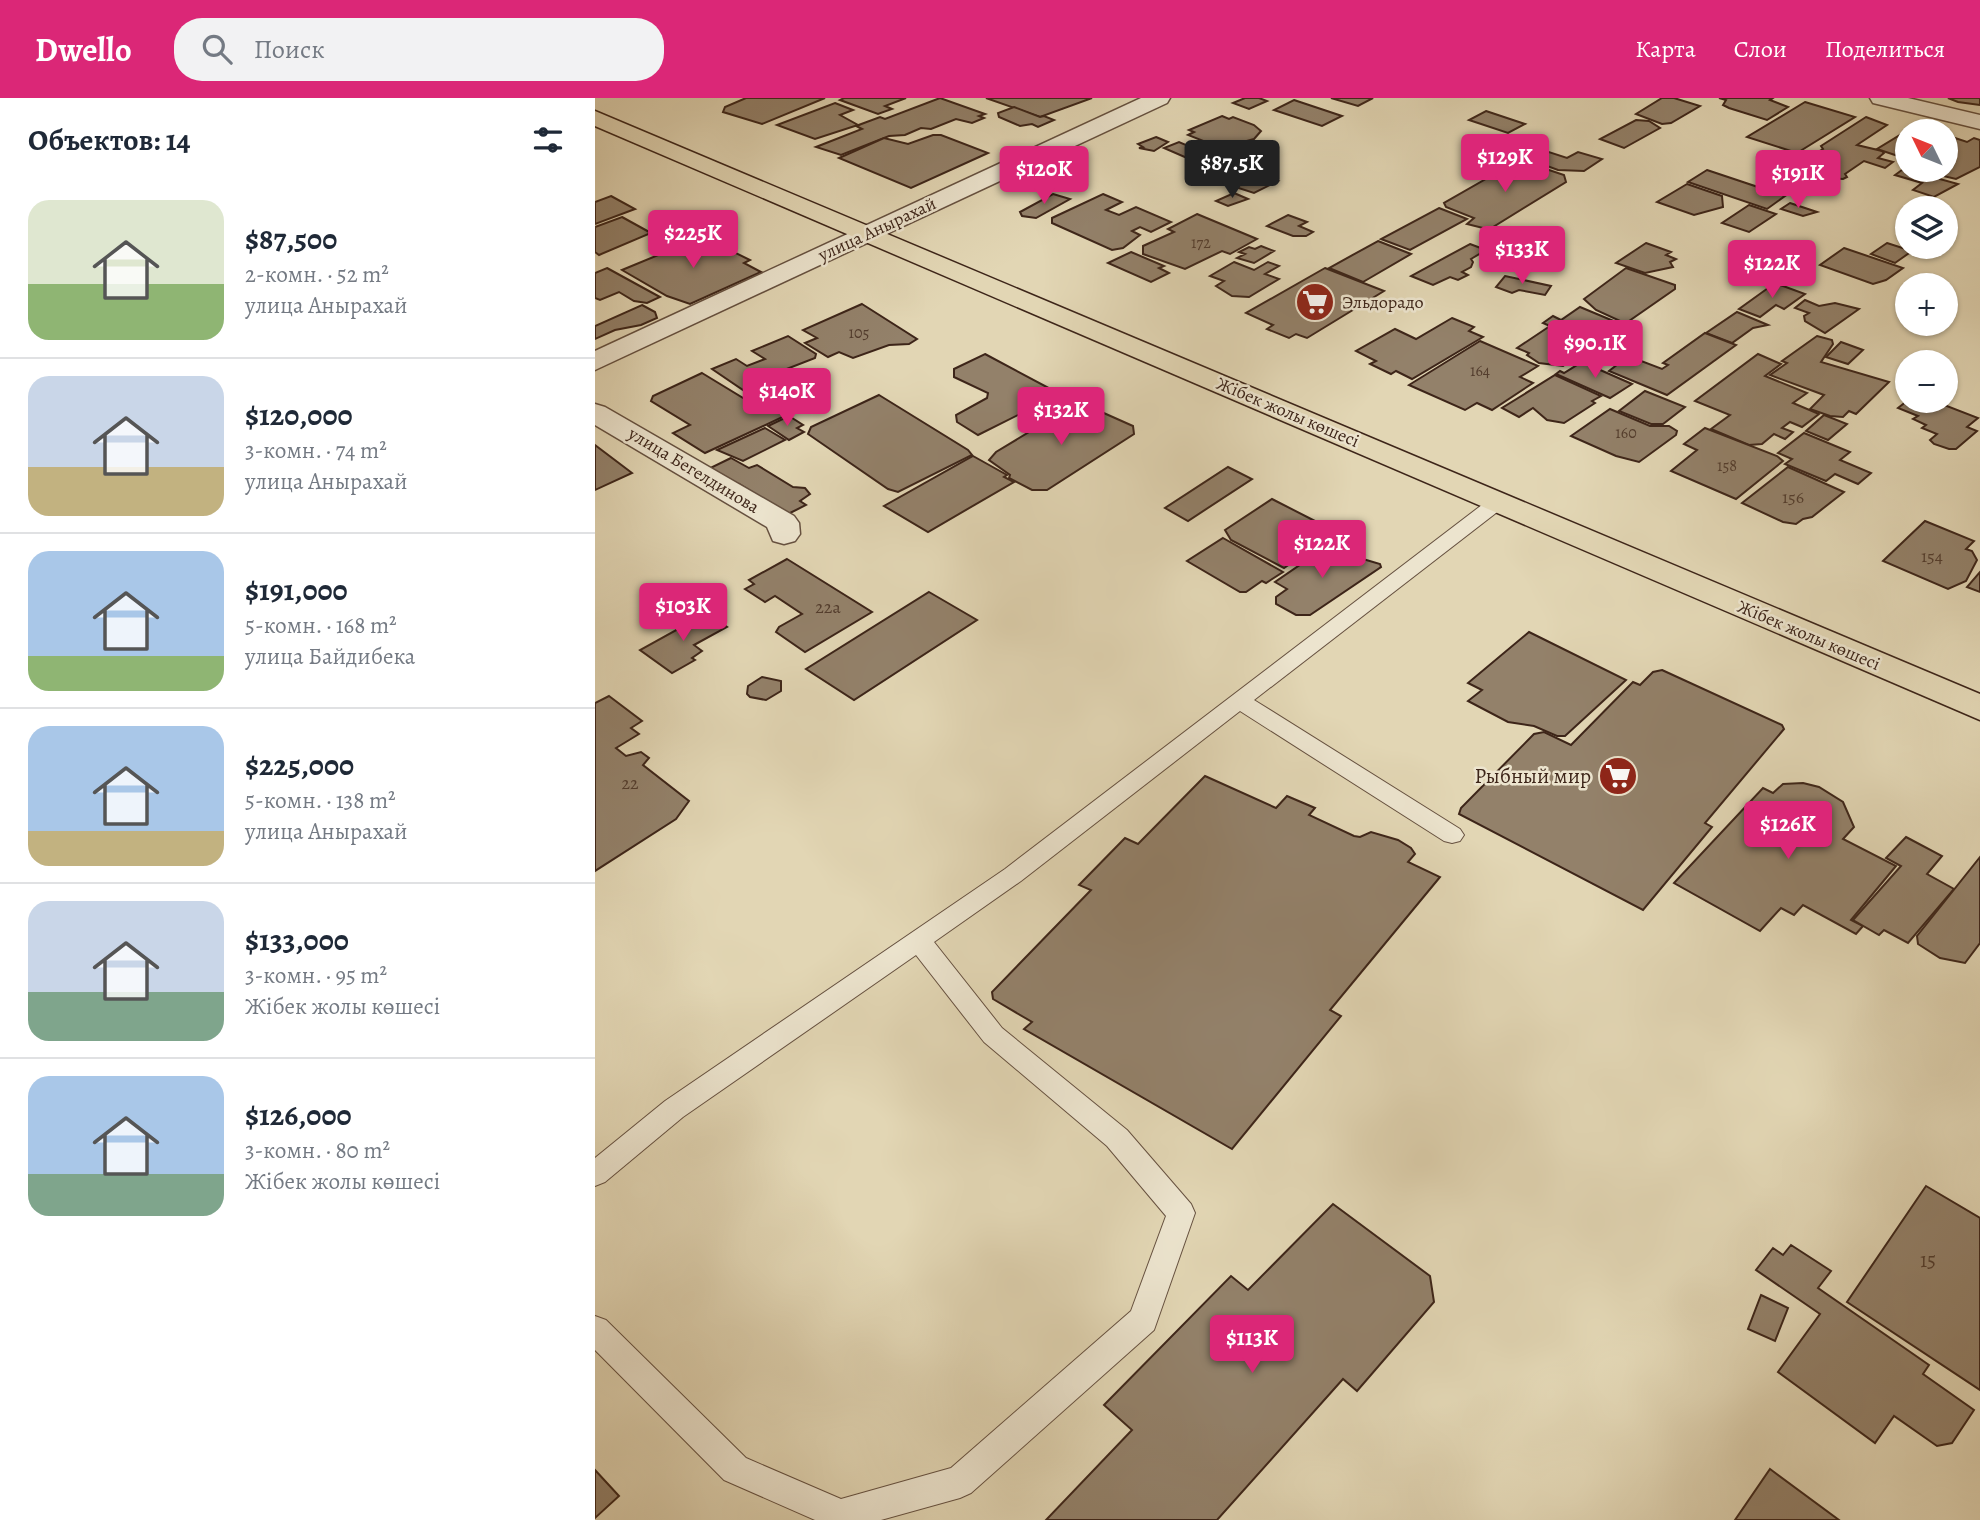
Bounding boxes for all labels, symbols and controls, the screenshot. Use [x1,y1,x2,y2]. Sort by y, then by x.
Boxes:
search box [174,18,664,81]
text: Dwello [35,27,132,72]
icon: search [198,30,236,68]
text: Поиск [254,32,325,67]
text: Карта [1635,33,1696,65]
text: Слои [1734,33,1787,65]
text: Поделиться [1825,33,1945,65]
north arrow [1895,119,1958,182]
map controls [1895,119,1958,413]
text: Объектов: 14 [28,120,190,160]
icon: filters [529,121,567,159]
pin: $129K [1456,134,1554,194]
pin: $87.5K [1175,140,1289,200]
text: $129K [1477,141,1533,172]
pin: $120K [995,146,1093,206]
text: $87.5K [1201,147,1263,178]
pin: $191K [1749,150,1847,210]
text: $120K [1016,153,1072,184]
text: $191K [1772,157,1824,188]
street label: улица Анырахай [813,191,940,267]
button: layers [1895,196,1958,259]
pin: $225K [644,211,742,270]
text: $225K [664,217,722,248]
text: $87,500 [245,219,337,259]
pin: $133K [1473,226,1571,286]
icon: home [84,228,168,312]
house number: 172 [1191,232,1211,254]
text: $133K [1495,233,1549,264]
pin: $122K [1723,240,1821,300]
text: $122K [1744,247,1800,278]
text: 2-комн. · 52 m² [245,259,389,290]
button: + [1895,273,1958,336]
supermarket icon: Эльдорадо [1294,281,1336,323]
text: улица Анырахай [245,290,408,321]
place label: Эльдорадо [1342,290,1424,314]
pin: $90.1K [1538,320,1652,380]
house number: 105 [849,322,870,344]
text: $90.1K [1564,327,1626,358]
button: − [1895,350,1958,413]
house number: 164 [1470,360,1490,382]
pin: $140K [738,368,836,428]
street label: Жібек жолы көшесі [1213,371,1363,453]
text: $140K [759,375,815,406]
pin: $132K [1012,388,1110,447]
text: $132K [1033,394,1089,425]
text: $120,000 [245,395,353,435]
icon: home [84,404,168,488]
street label: улица Бегелдинова [623,421,765,519]
house number: 160 [1615,422,1637,444]
text: 3-комн. · 74 m² [245,435,387,466]
house number: 158 [1717,455,1737,477]
text: улица Анырахай [245,466,408,497]
house number: 156 [1782,485,1804,509]
pin: $122K [1273,520,1371,580]
text: $122K [1294,527,1350,558]
house number: 154 [1921,544,1943,568]
text: $191,000 [245,570,348,610]
icon: home [84,579,168,663]
pin: $103K [634,584,732,643]
text: $103K [655,590,711,621]
street label: Жібек жолы көшесі [1734,594,1884,676]
house number: 22а [815,595,841,619]
text: 5-комн. · 168 m² [245,610,397,641]
text: улица Байдибека [245,641,415,672]
text: $225,000 [245,745,354,785]
icon: home [84,754,168,838]
supermarket icon: Рыбный мир [1597,755,1639,797]
place label: Рыбный мир [1474,762,1591,790]
house number: 22 [621,771,639,795]
text: 5-комн. · 138 m² [245,785,396,816]
pin: $126K [1739,802,1837,861]
text: $126K [1760,808,1816,839]
text: улица Анырахай [245,816,408,847]
text: $133,000 [245,920,349,960]
icon: home [84,929,168,1013]
text: 3-комн. · 95 m² [245,960,387,991]
text: Жібек жолы көшесі [245,991,440,1022]
text: $126,000 [245,1095,352,1135]
icon: home [84,1104,168,1188]
text: 3-комн. · 80 m² [245,1135,390,1166]
text: Жібек жолы көшесі [245,1166,440,1197]
house number: 15 [1920,1246,1936,1274]
pin: $113K [1203,1316,1301,1375]
text: $113K [1226,1322,1278,1353]

